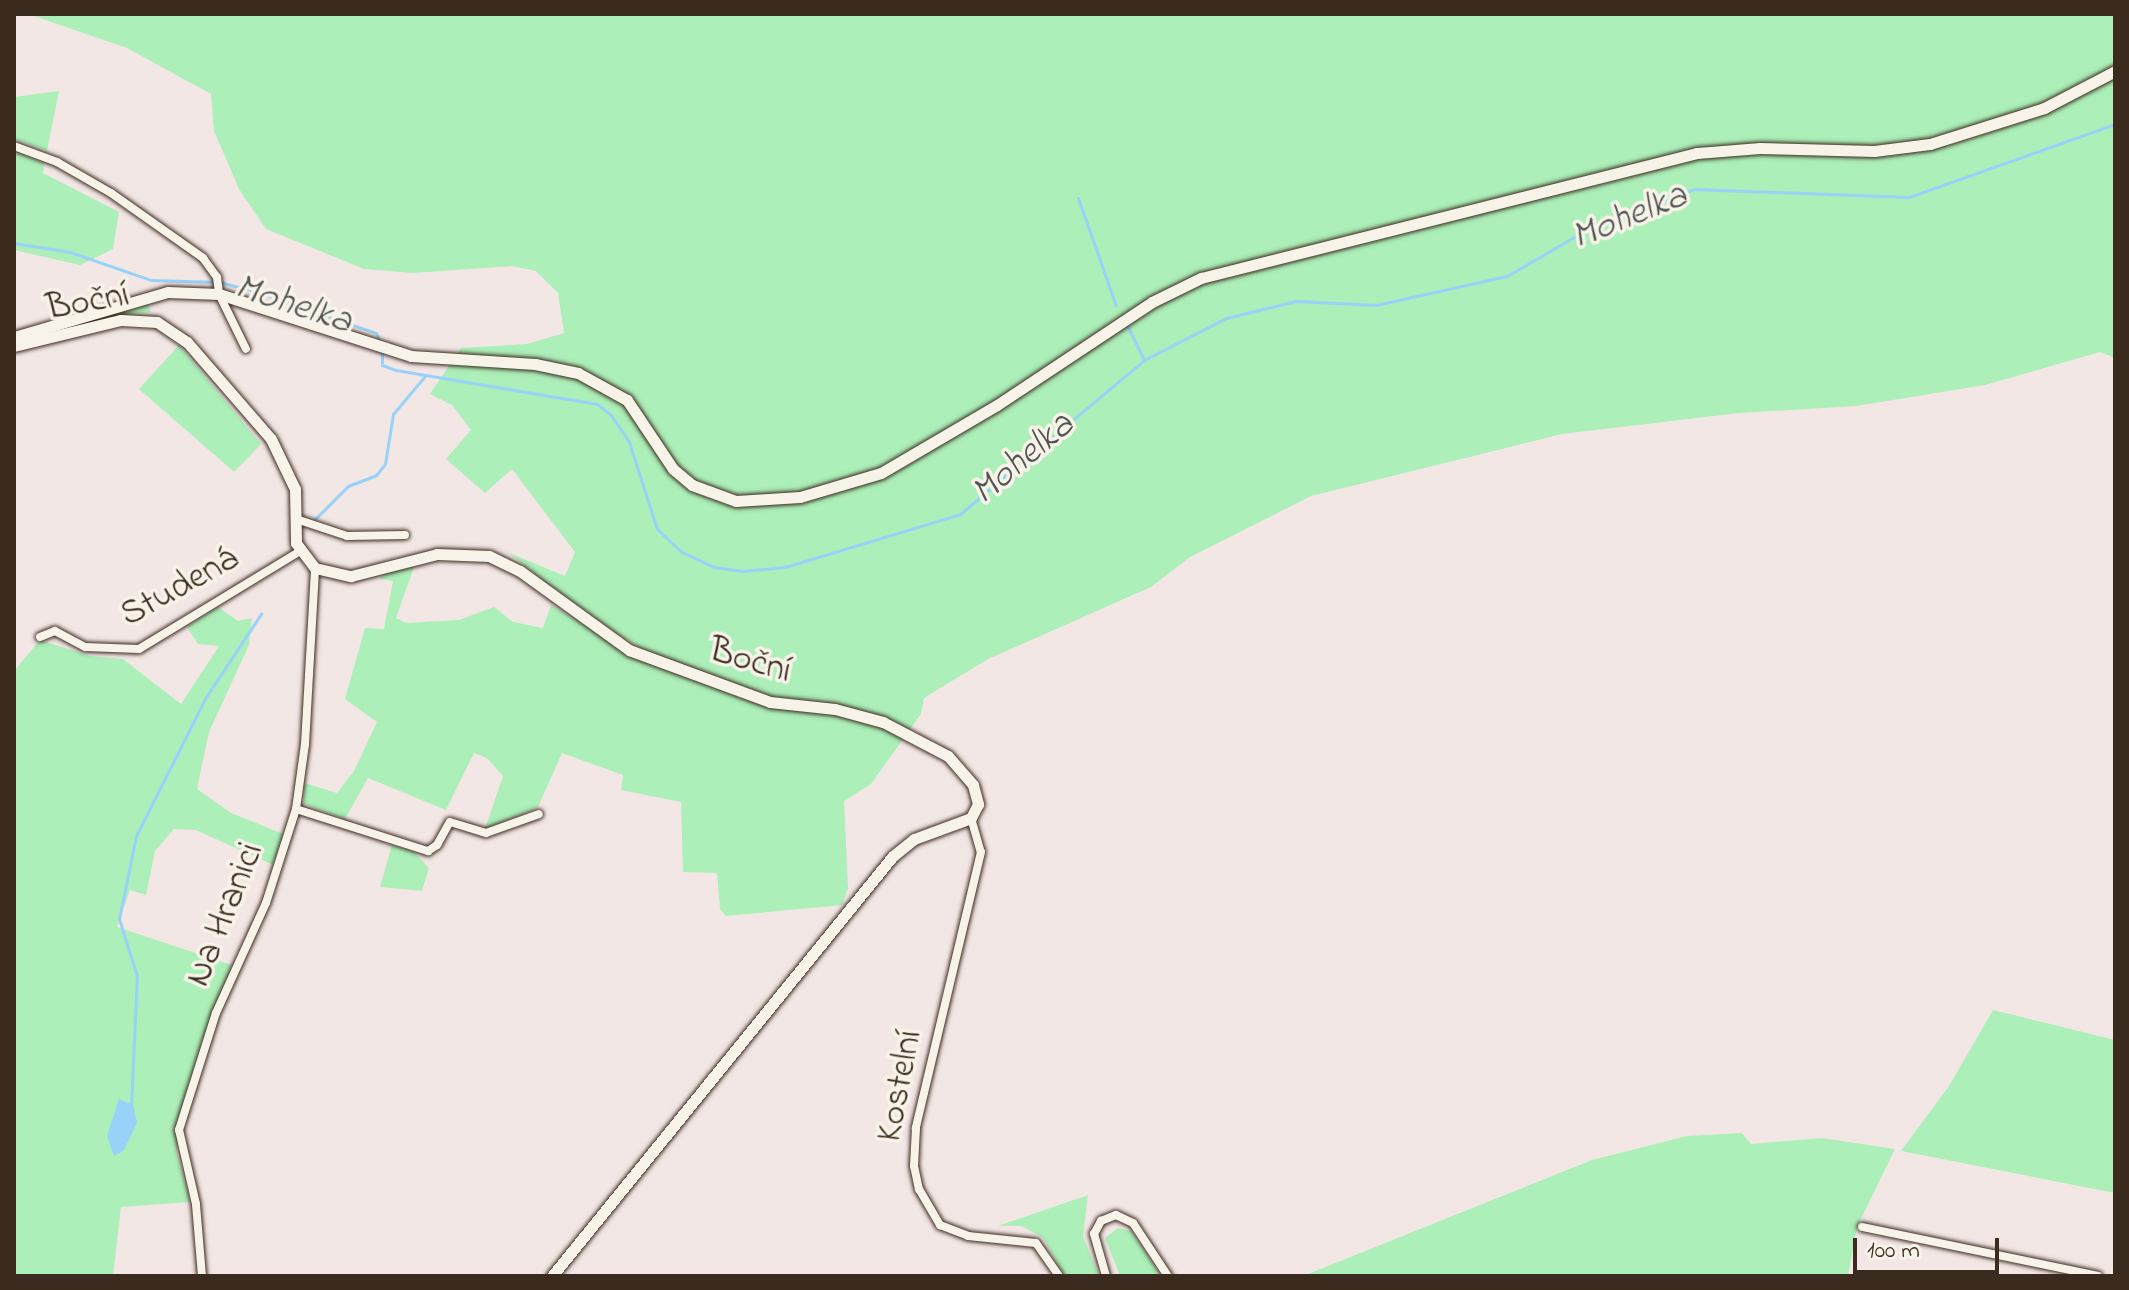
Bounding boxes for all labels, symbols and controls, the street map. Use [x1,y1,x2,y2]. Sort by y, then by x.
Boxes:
water label: Mohelka [1566,174,1694,262]
water label: Mohelka [229,266,357,346]
street label: Boční [43,275,133,331]
water label: Mohelka [963,404,1085,516]
street label: Studená [114,538,246,638]
street label: Boční [704,630,796,694]
street label: Na Hranici [178,837,274,993]
street label: Kostelní [869,1026,933,1146]
scale bar [1857,1222,2003,1272]
text: 100 m [1867,1234,1920,1269]

